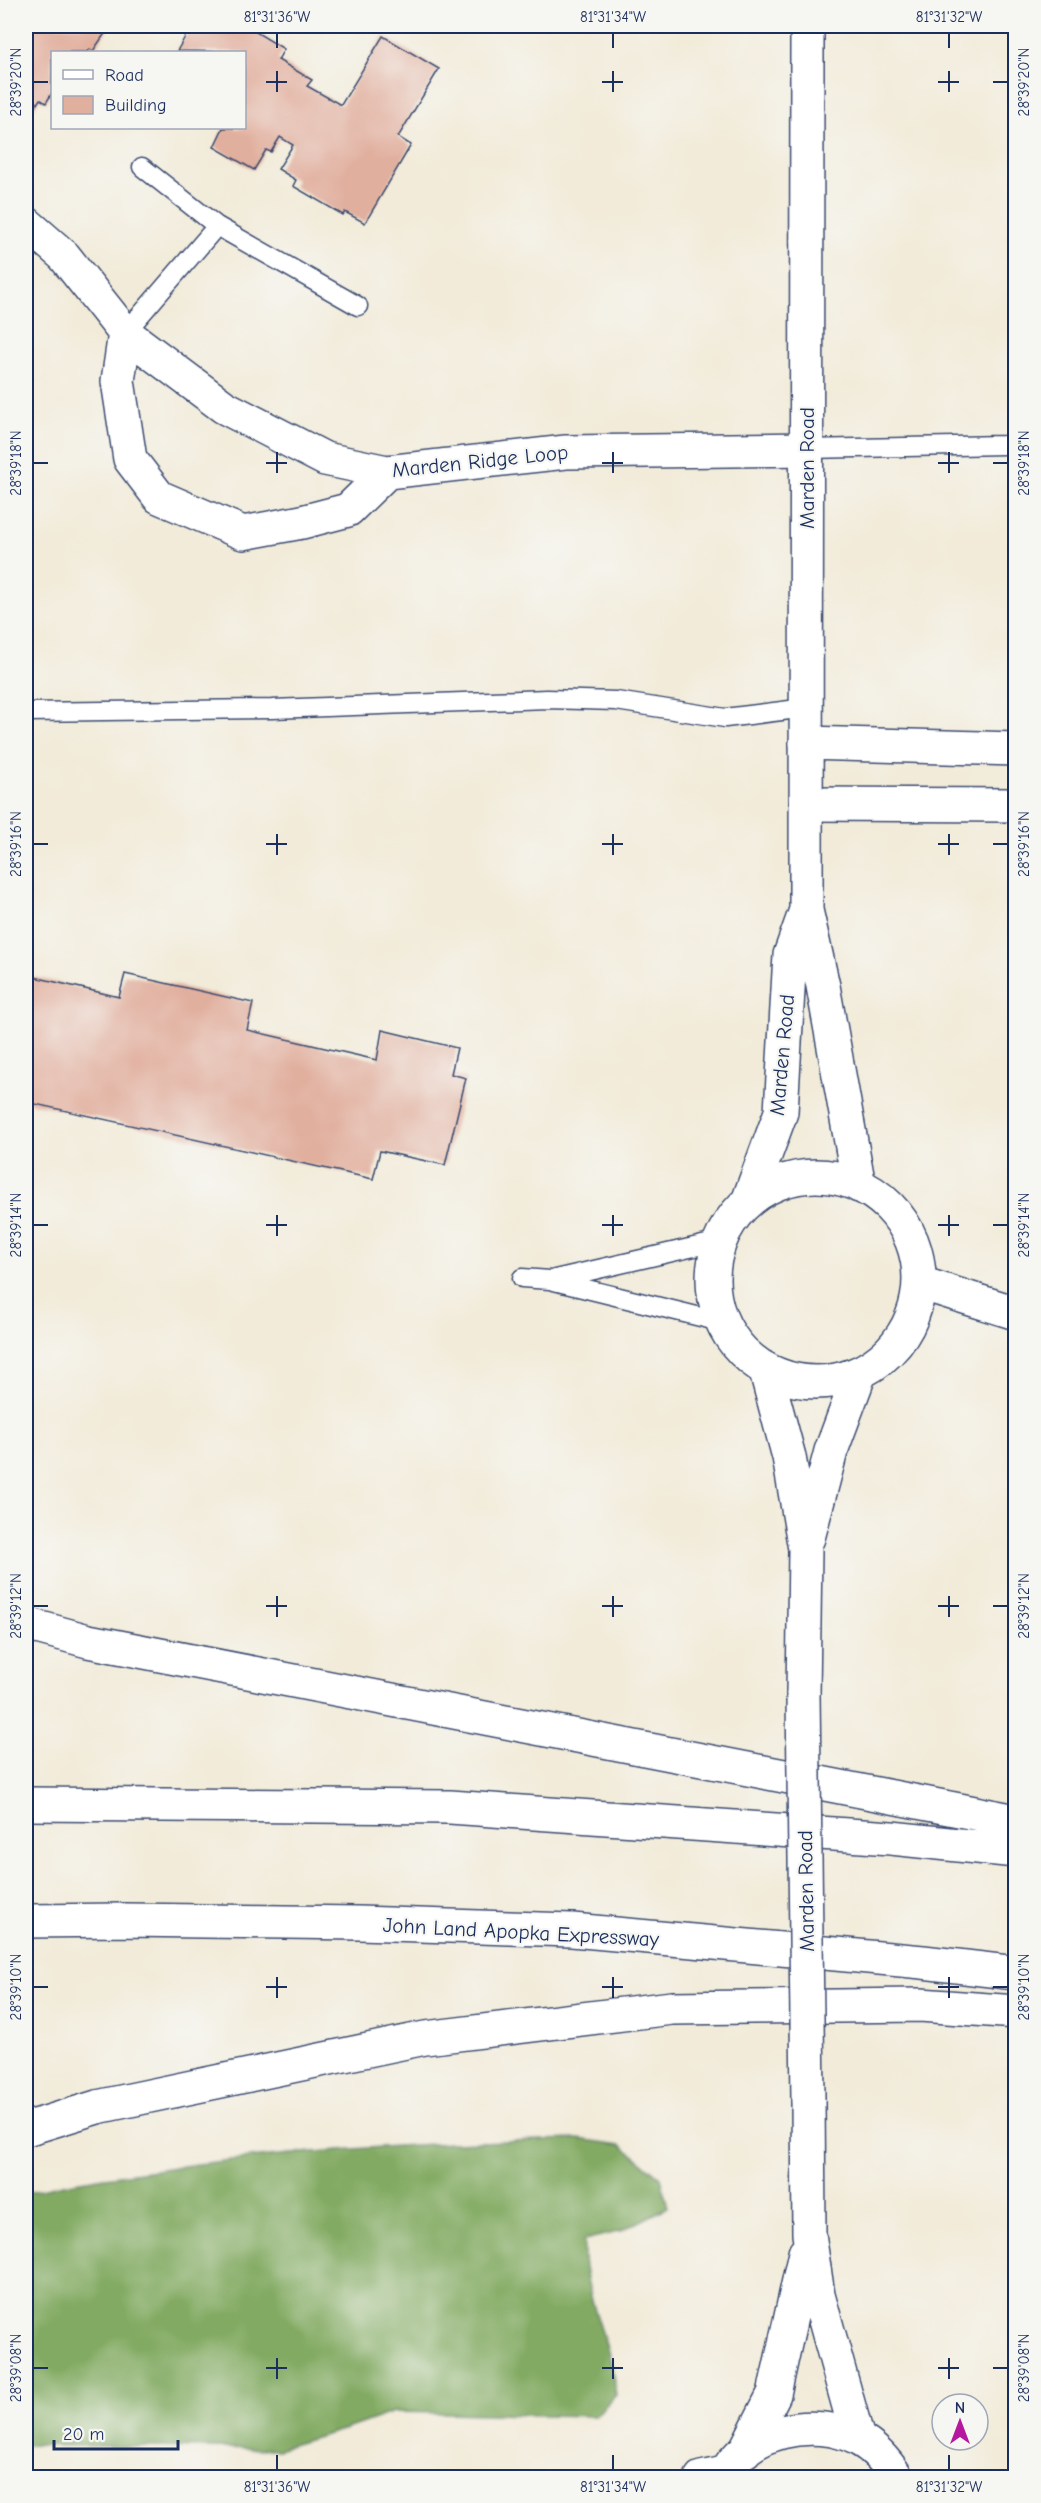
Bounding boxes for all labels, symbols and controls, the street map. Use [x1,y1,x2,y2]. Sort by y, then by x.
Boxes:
text: 81°31'36"W [244,8,310,26]
text: 81°31'34"W [580,8,646,26]
text: 81°31'32"W [916,8,982,26]
text: 28°39'20"N [7,48,25,116]
text: 28°39'20"N [1015,48,1033,116]
legend [51,51,246,129]
text: Road [105,65,144,86]
text: Building [105,95,167,116]
street label: Marden Road [795,407,819,529]
text: 28°39'18"N [7,430,25,496]
text: 28°39'18"N [1015,430,1033,496]
street label: Marden Ridge Loop [391,440,569,482]
text: 28°39'16"N [7,811,25,877]
text: 28°39'16"N [1015,811,1033,877]
street label: Marden Road [765,993,799,1117]
text: 28°39'14"N [7,1193,25,1257]
text: 28°39'14"N [1015,1193,1033,1257]
text: 28°39'12"N [7,1573,25,1639]
text: 28°39'12"N [1015,1573,1033,1639]
street label: Marden Road [793,1830,819,1952]
street label: John Land Apopka Expressway [382,1913,660,1951]
text: 28°39'10"N [7,1954,25,2020]
text: 28°39'10"N [1015,1954,1033,2020]
text: 28°39'08"N [7,2334,25,2402]
text: 28°39'08"N [1015,2334,1033,2402]
north arrow [930,2392,990,2452]
text: N [955,2399,965,2417]
scale bar [54,2413,178,2451]
text: 20 m [63,2424,104,2445]
text: 81°31'36"W [244,2478,310,2496]
text: 81°31'34"W [580,2478,646,2496]
text: 81°31'32"W [916,2478,982,2496]

